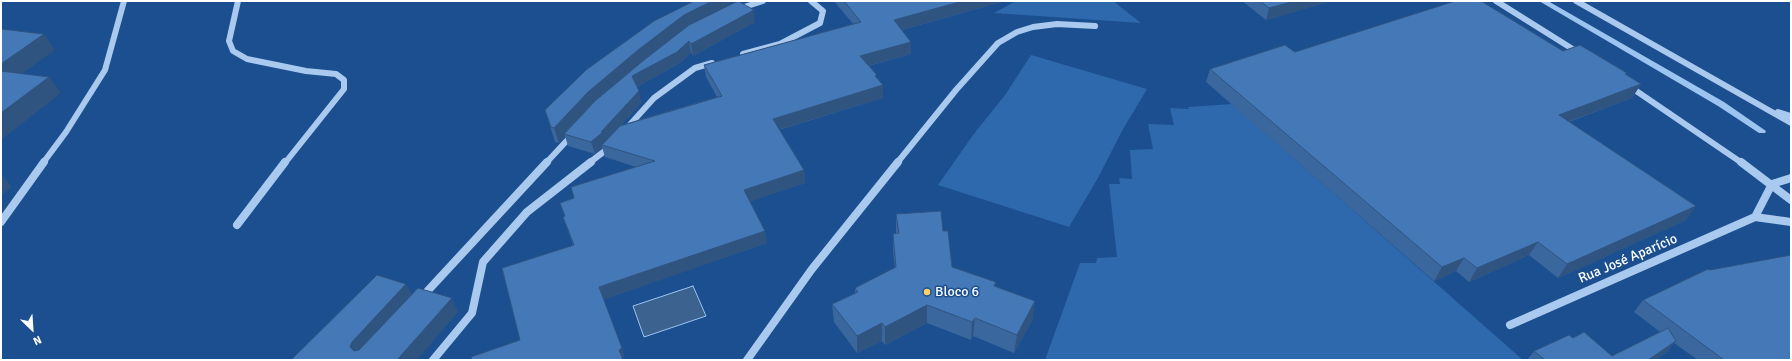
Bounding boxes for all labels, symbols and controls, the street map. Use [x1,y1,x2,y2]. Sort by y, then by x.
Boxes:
street label: Rua José Aparício [1576,231,1680,287]
place label: Bloco 6 [935,284,979,300]
marker: Bloco 6 [922,287,932,297]
north arrow [12,309,52,349]
text: N [31,333,43,348]

